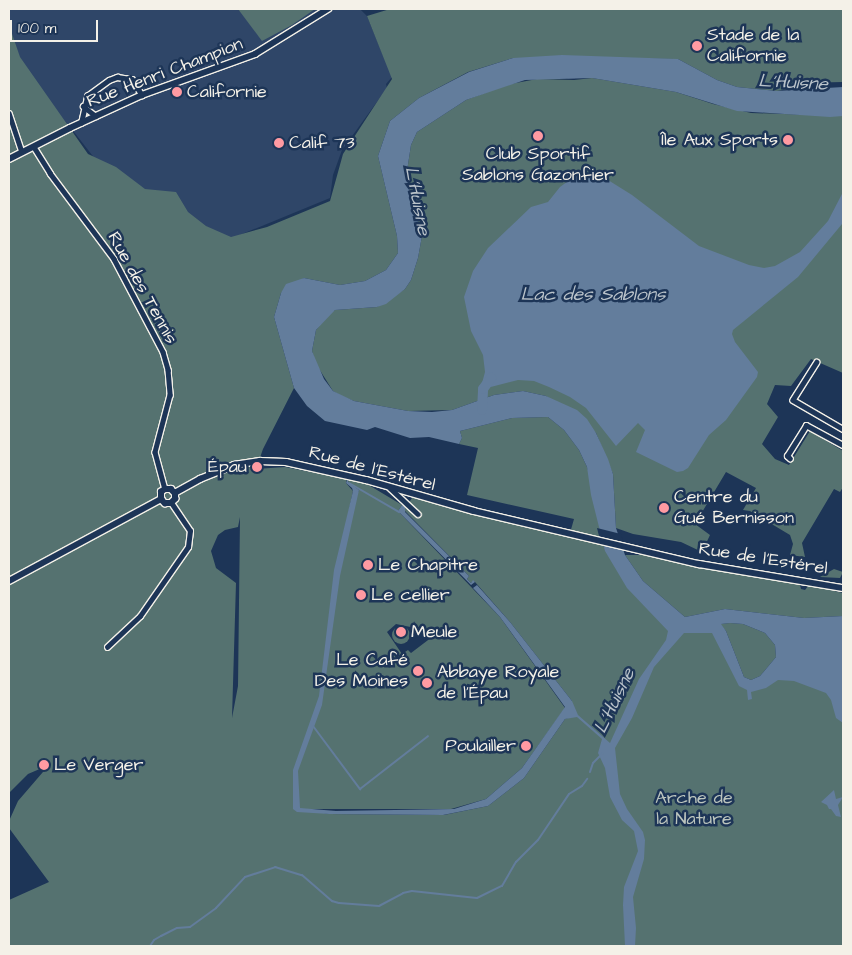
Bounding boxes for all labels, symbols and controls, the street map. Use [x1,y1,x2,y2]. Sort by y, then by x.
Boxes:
scale bar [12,10,100,42]
text: 100 m [18,18,57,39]
place label: Stade de la Californie [707,25,799,68]
street label: Rue Henri Champion [84,33,246,113]
marker: Stade de la Californie [691,40,703,52]
water label: L'Huisne [758,70,828,96]
place label: Californie [187,81,267,103]
marker: Californie [171,86,183,98]
place label: Île Aux Sports [661,129,778,151]
marker: Club Sportif Sablons Gazonfier [532,130,544,142]
place label: Calif 73 [289,132,355,154]
marker: Île Aux Sports [782,134,794,146]
marker: Calif 73 [273,137,285,149]
place label: Club Sportif Sablons Gazonfier [462,144,614,186]
water label: L'Huisne [399,165,435,237]
street label: Rue des Tennis [102,228,182,348]
water label: Lac des Sablons [521,284,665,306]
street label: Rue de l'Estérel [306,442,438,496]
place label: Épau [208,456,247,478]
marker: Épau [251,461,263,473]
place label: Centre du Gué Bernisson [674,487,794,530]
marker: Centre du Gué Bernisson [658,502,670,514]
street label: Rue de l'Estérel [697,538,829,580]
place label: Le Chapitre [378,554,478,576]
marker: Le Chapitre [362,559,374,571]
place label: Le cellier [371,584,450,606]
marker: Le cellier [355,589,367,601]
place label: Meule [411,621,457,643]
marker: Meule [395,626,407,638]
place label: Le Café Des Moines [315,650,408,692]
place label: Abbaye Royale de l'Épau [437,662,559,704]
marker: Le Café Des Moines [412,665,424,677]
water label: L'Huisne [590,665,640,737]
marker: Abbaye Royale de l'Épau [421,677,433,689]
place label: Poulailler [445,735,516,757]
marker: Poulailler [520,740,532,752]
place label: Le Verger [54,754,143,776]
marker: Le Verger [38,759,50,771]
park label: Arche de la Nature [655,788,733,831]

